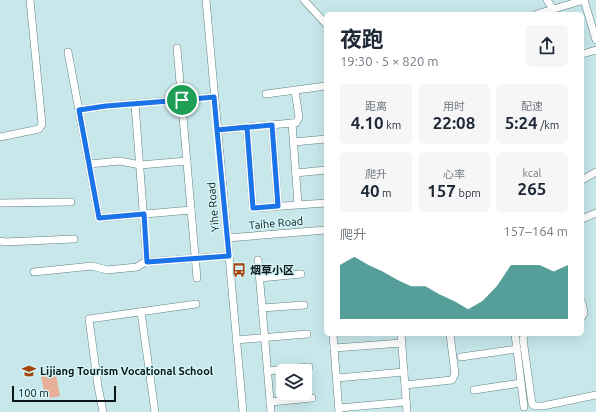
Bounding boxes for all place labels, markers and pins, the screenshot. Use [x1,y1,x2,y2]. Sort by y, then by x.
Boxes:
pin [165,83,199,117]
bus stop icon: 烟草小区 [231,262,247,278]
place label: 烟草小区 [250,264,294,276]
school or university icon: Lijiang Tourism Vocational School [21,363,37,379]
place label: Lijiang Tourism Vocational School [40,365,214,377]

